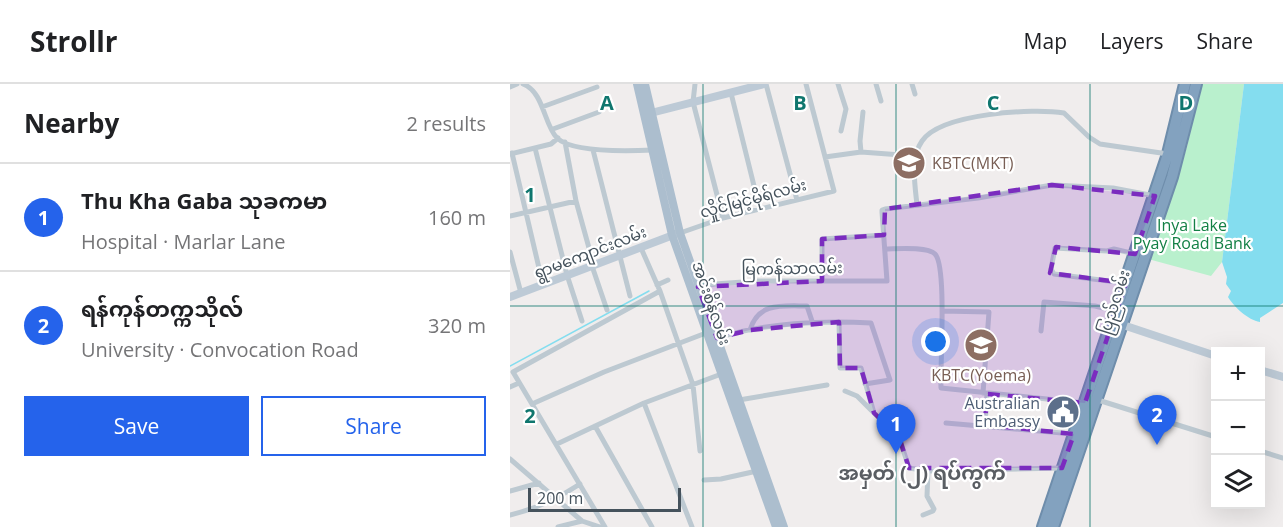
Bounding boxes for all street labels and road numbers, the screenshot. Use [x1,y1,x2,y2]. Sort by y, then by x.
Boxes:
street label: လှိုင်မြင့်မိုရ်လမ်း [697,173,810,227]
street label: ရွာမကျောင်းလမ်း [531,220,650,286]
street label: မြကန်သာလမ်း [741,256,843,283]
street label: အင်းစိန်လမ်း [685,258,737,349]
street label: ပြည်လမ်း [1093,267,1138,338]

